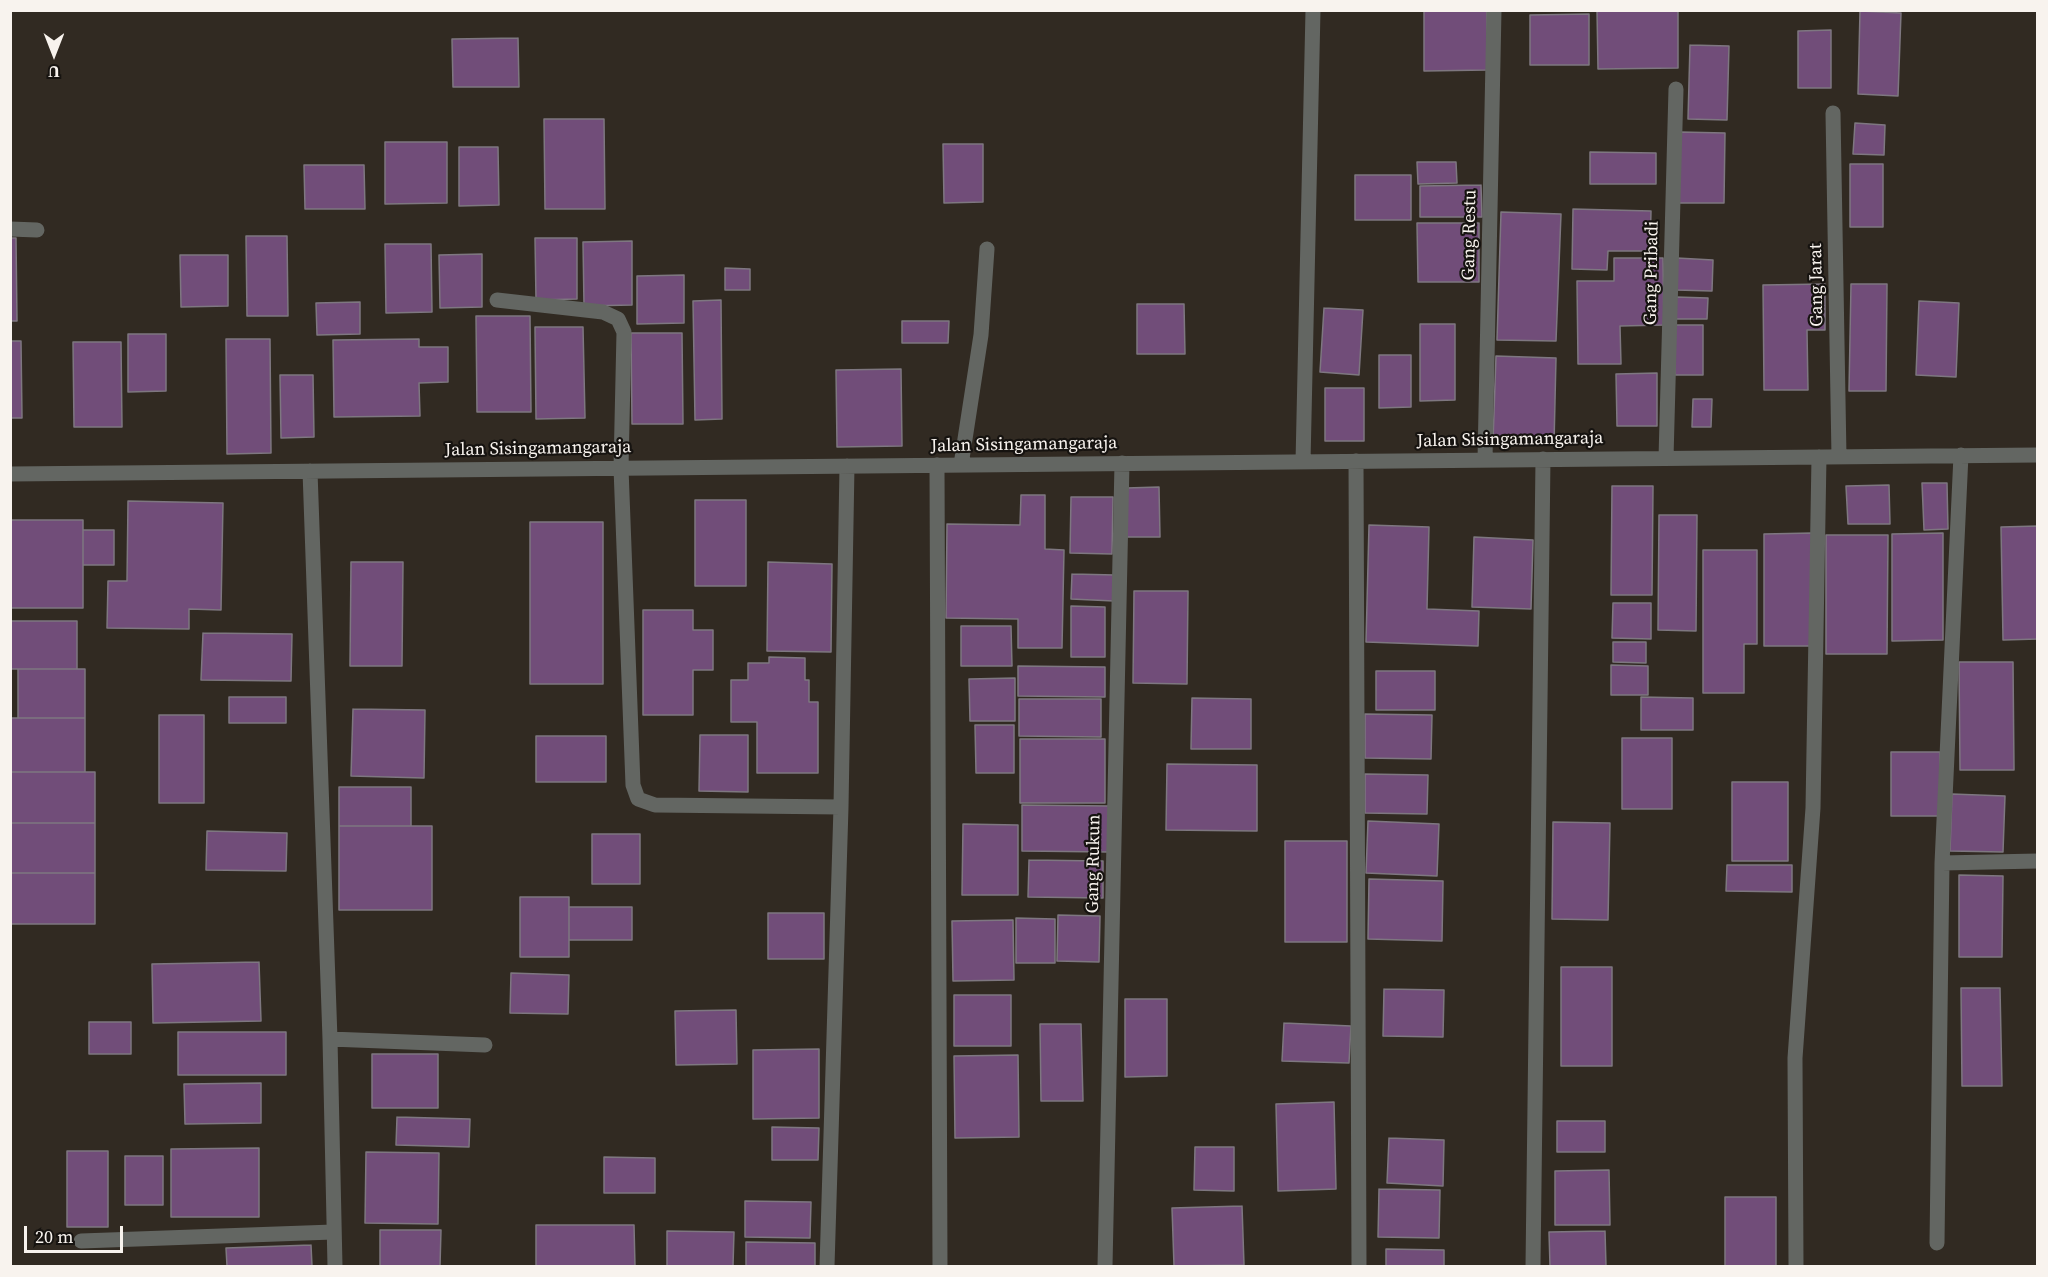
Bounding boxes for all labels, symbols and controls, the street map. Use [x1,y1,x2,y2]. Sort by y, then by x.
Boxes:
north arrow [24,24,84,84]
text: U [48,61,60,83]
street label: Gang Restu [1458,189,1482,281]
street label: Gang Pribadi [1640,221,1664,325]
street label: Gang Jarat [1805,243,1829,327]
street label: Jalan Sisingamangaraja [1417,428,1603,452]
street label: Jalan Sisingamangaraja [931,433,1117,457]
street label: Jalan Sisingamangaraja [445,437,631,461]
street label: Gang Rukun [1082,814,1106,914]
scale bar [27,1214,126,1252]
text: 20 m [35,1224,73,1249]

